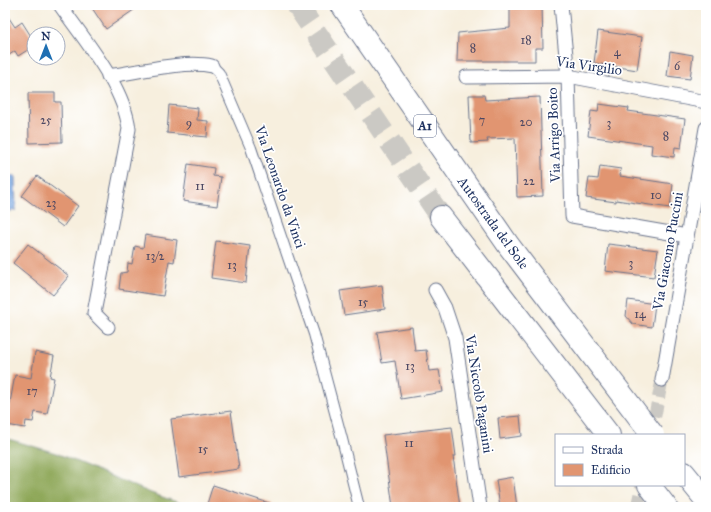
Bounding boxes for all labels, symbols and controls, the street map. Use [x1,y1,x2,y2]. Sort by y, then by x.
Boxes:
north arrow [26,26,66,66]
text: N [41,30,51,43]
house number: 18 [520,33,532,47]
house number: 8 [470,41,476,55]
house number: 4 [614,45,621,59]
street label: Via Virgilio [554,53,623,79]
house number: 6 [674,59,681,73]
street label: Via Arrigo Boito [544,87,564,184]
house number: 25 [40,113,52,127]
house number: 7 [479,113,485,127]
road number: A1 [414,115,436,137]
house number: 20 [520,115,532,129]
house number: 9 [186,116,192,130]
house number: 3 [607,116,612,130]
street label: Via Leonardo da Vinci [251,122,309,251]
house number: 8 [663,129,669,143]
street label: Autostrada del Sole [453,173,532,273]
house number: 22 [523,174,535,188]
house number: 11 [195,179,205,193]
house number: 10 [650,188,662,202]
street label: Via Giacomo Puccini [649,190,687,313]
house number: 23 [46,196,57,210]
house number: 13/2 [146,249,164,263]
house number: 3 [629,256,634,270]
house number: 13 [227,258,237,272]
house number: 15 [358,295,369,309]
house number: 14 [634,307,646,321]
street label: Via Niccolò Paganini [461,332,497,455]
house number: 13 [405,359,415,373]
house number: 17 [26,384,38,398]
legend [555,434,685,486]
house number: 11 [404,436,414,450]
house number: 15 [198,442,209,456]
text: Strada [591,443,624,457]
text: Edificio [591,463,630,477]

